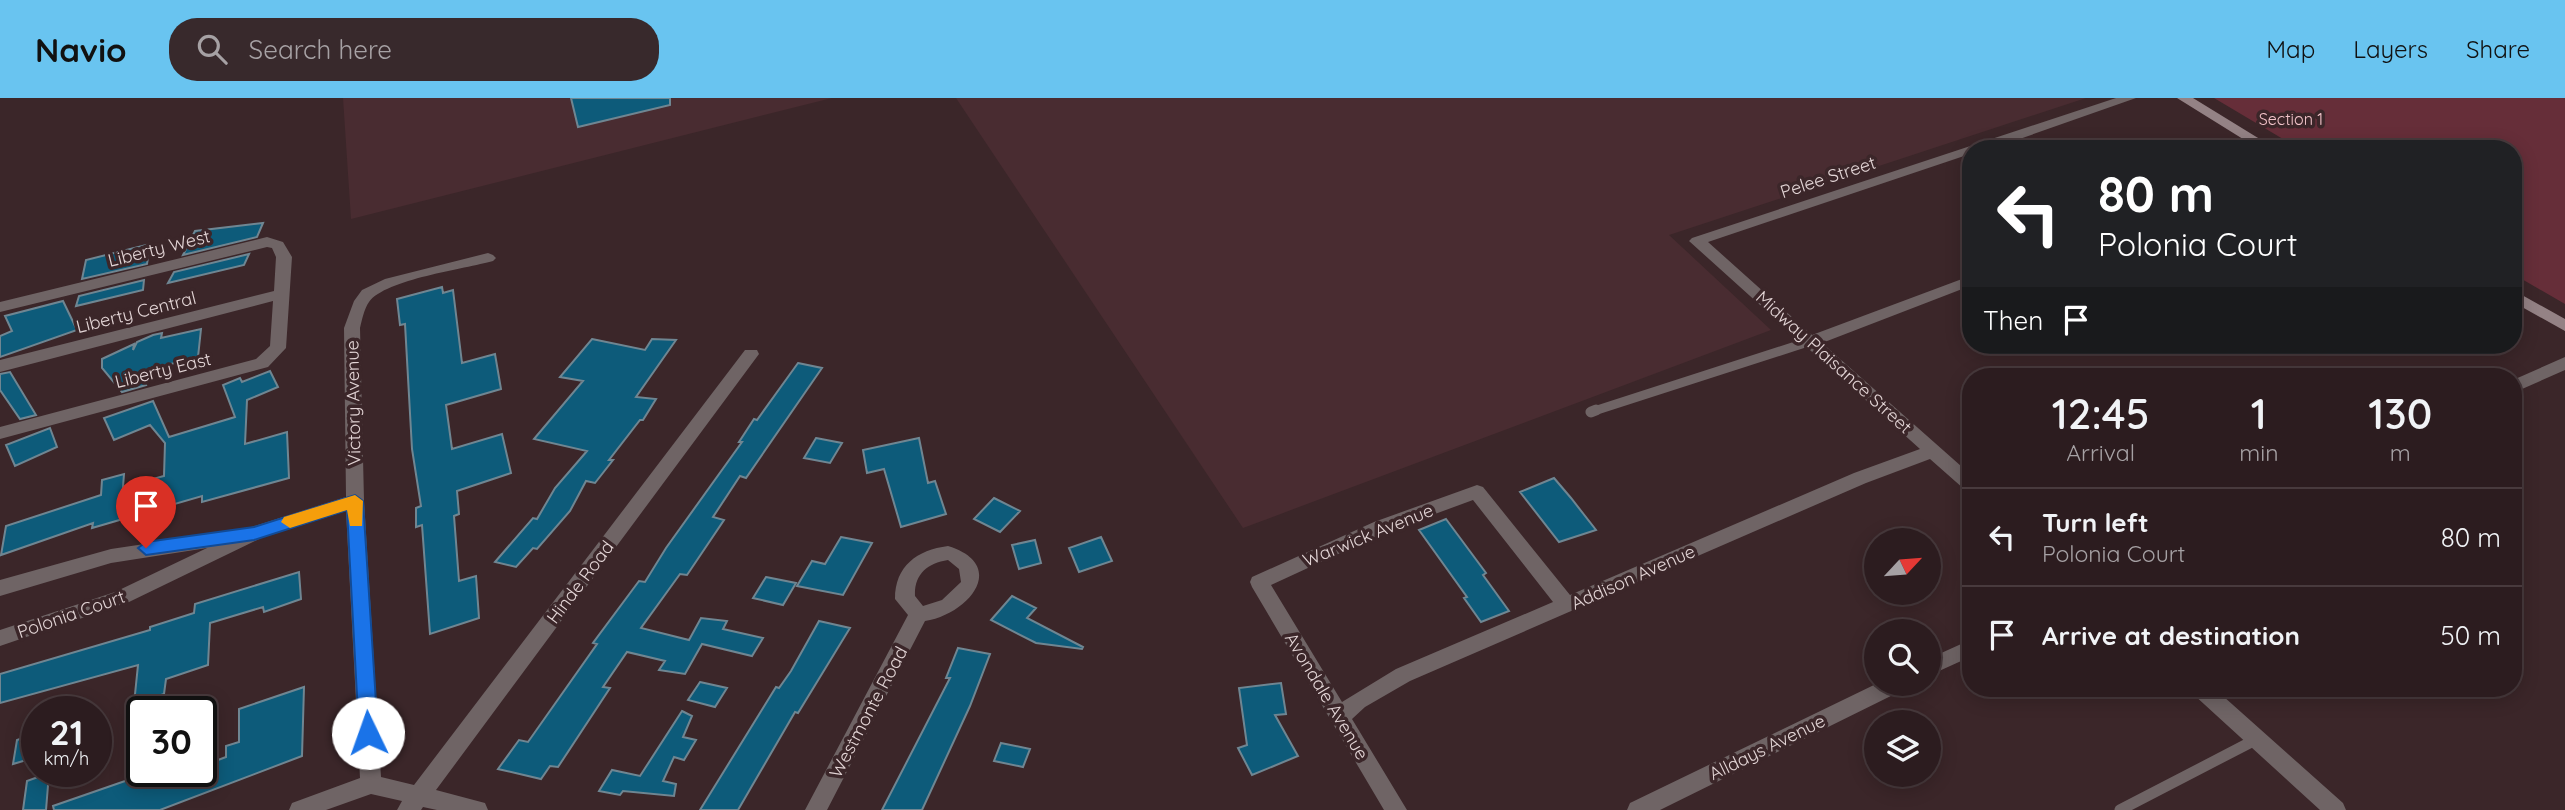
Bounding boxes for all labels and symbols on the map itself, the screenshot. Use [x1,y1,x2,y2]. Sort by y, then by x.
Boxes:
park label: Section 1 [2259,109,2323,129]
street label: Pelee Street [1777,151,1879,203]
street label: Liberty West [106,224,212,272]
street label: Liberty Central [74,286,198,338]
street label: Midway Plaisance Street [1751,286,1917,438]
street label: Victory Avenue [340,340,366,466]
street label: Liberty East [112,347,214,393]
pin [116,476,176,548]
street label: Warwick Avenue [1299,498,1437,572]
north arrow [1864,528,1941,606]
street label: Hinde Road [541,536,619,628]
street label: Addison Avenue [1567,539,1699,615]
street label: Polonia Court [14,585,128,643]
street label: Avondale Avenue [1280,628,1374,764]
street label: Westmonte Road [824,642,912,782]
speed limit sign: 30 [126,696,217,787]
position arrow [331,696,405,770]
street label: Alldays Avenue [1705,709,1829,785]

